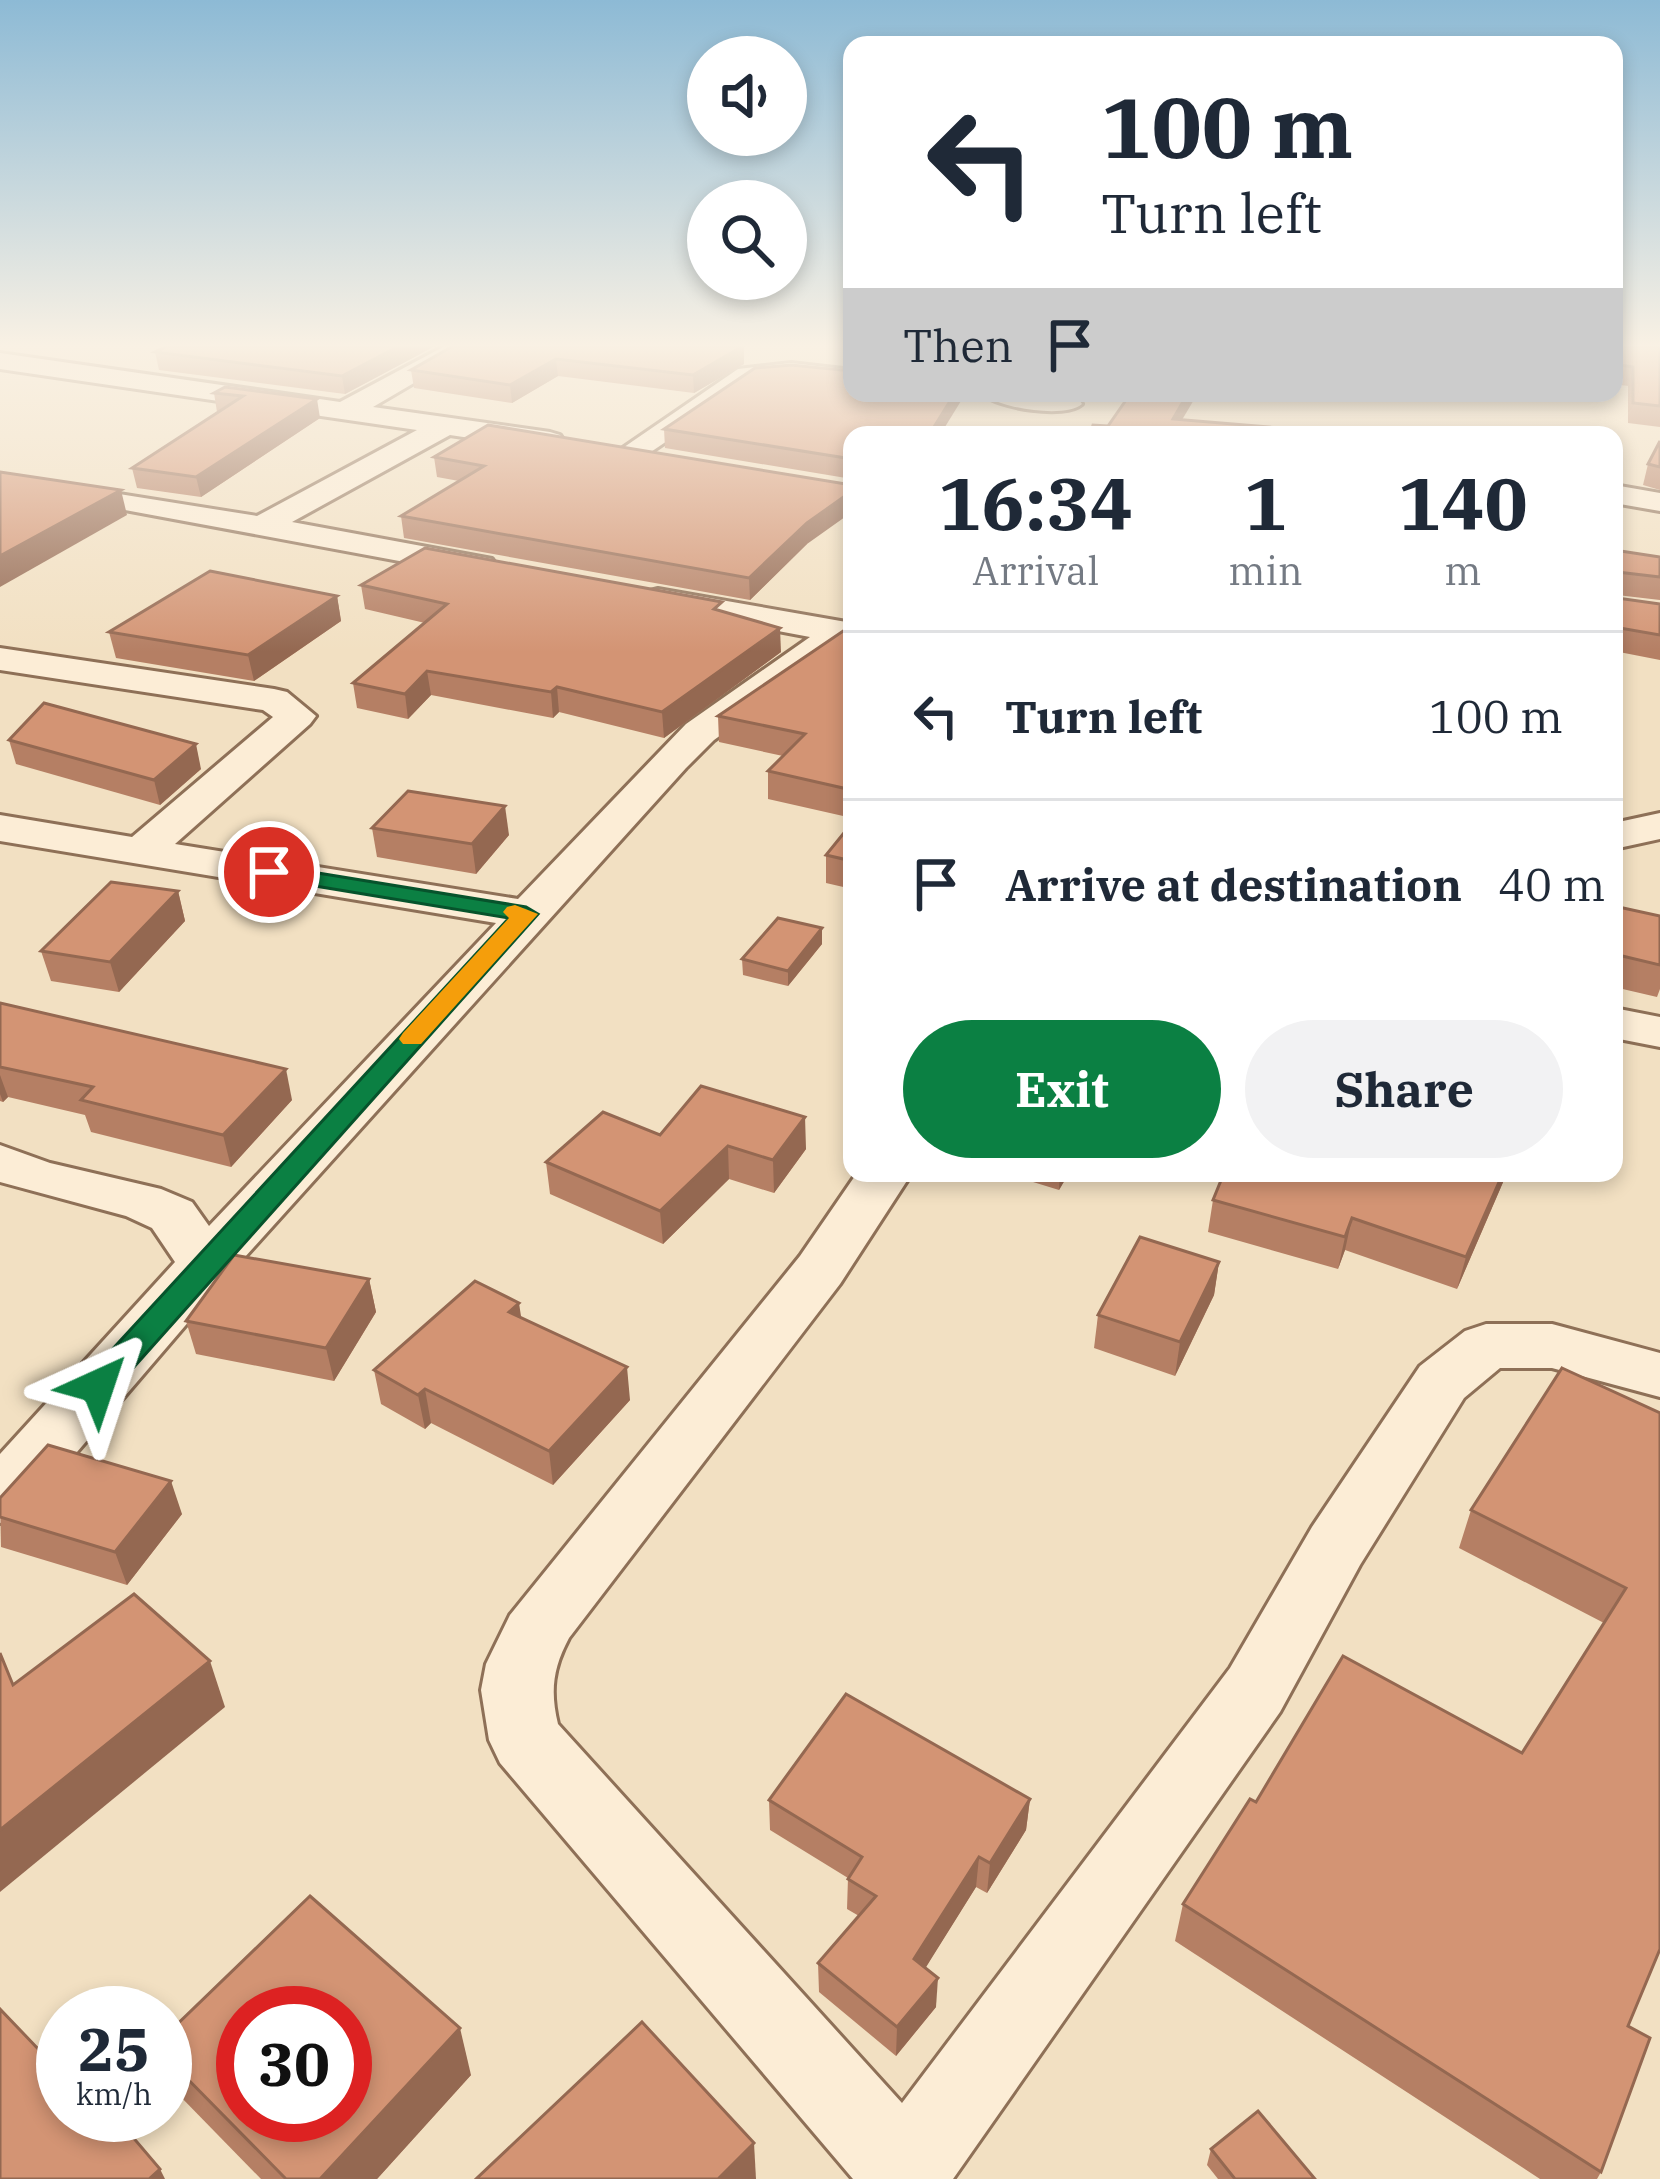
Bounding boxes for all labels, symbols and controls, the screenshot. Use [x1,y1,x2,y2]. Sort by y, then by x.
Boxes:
map controls [687,36,807,300]
button: sound [687,36,807,156]
text: 100 m [1101,72,1353,181]
icon: left [903,84,1059,240]
text: Turn left [1101,178,1322,248]
button: search [687,180,807,300]
icon: arrive [1037,312,1103,378]
text: Then [903,316,1013,374]
text: 16:34 [938,456,1133,550]
text: 1 [1244,456,1287,550]
text: 140 [1398,456,1528,550]
text: Arrival [972,545,1099,596]
text: min [1228,545,1303,596]
text: m [1444,545,1481,596]
icon: left [903,683,969,749]
text: Turn left [1005,687,1202,745]
text: 100 m [1429,687,1563,745]
pin [218,821,320,923]
icon: arrive [236,839,302,905]
icon: arrive [903,851,969,917]
text: Arrive at destination [1005,855,1462,913]
text: 40 m [1498,855,1605,913]
button: Exit [903,1020,1221,1158]
button: Share [1245,1020,1563,1158]
position arrow [35,1323,161,1449]
speed limit sign: 30 [216,1986,372,2142]
text: 25 [78,2009,150,2088]
text: km/h [76,2074,152,2113]

